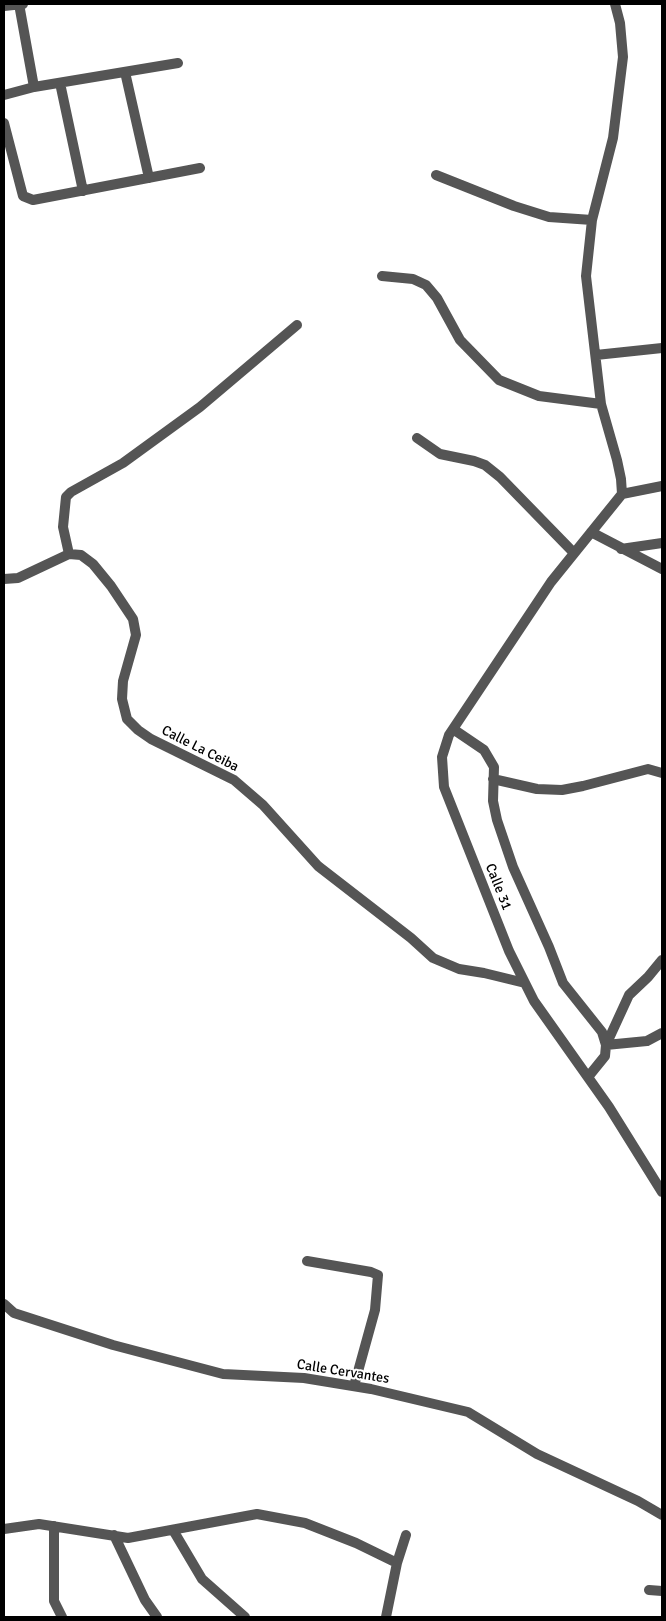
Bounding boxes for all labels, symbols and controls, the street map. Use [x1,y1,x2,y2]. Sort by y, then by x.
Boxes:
street label: Calle La Ceiba [159,722,241,776]
street label: Calle 31 [481,861,515,913]
street label: Calle Cervantes [296,1356,390,1388]

